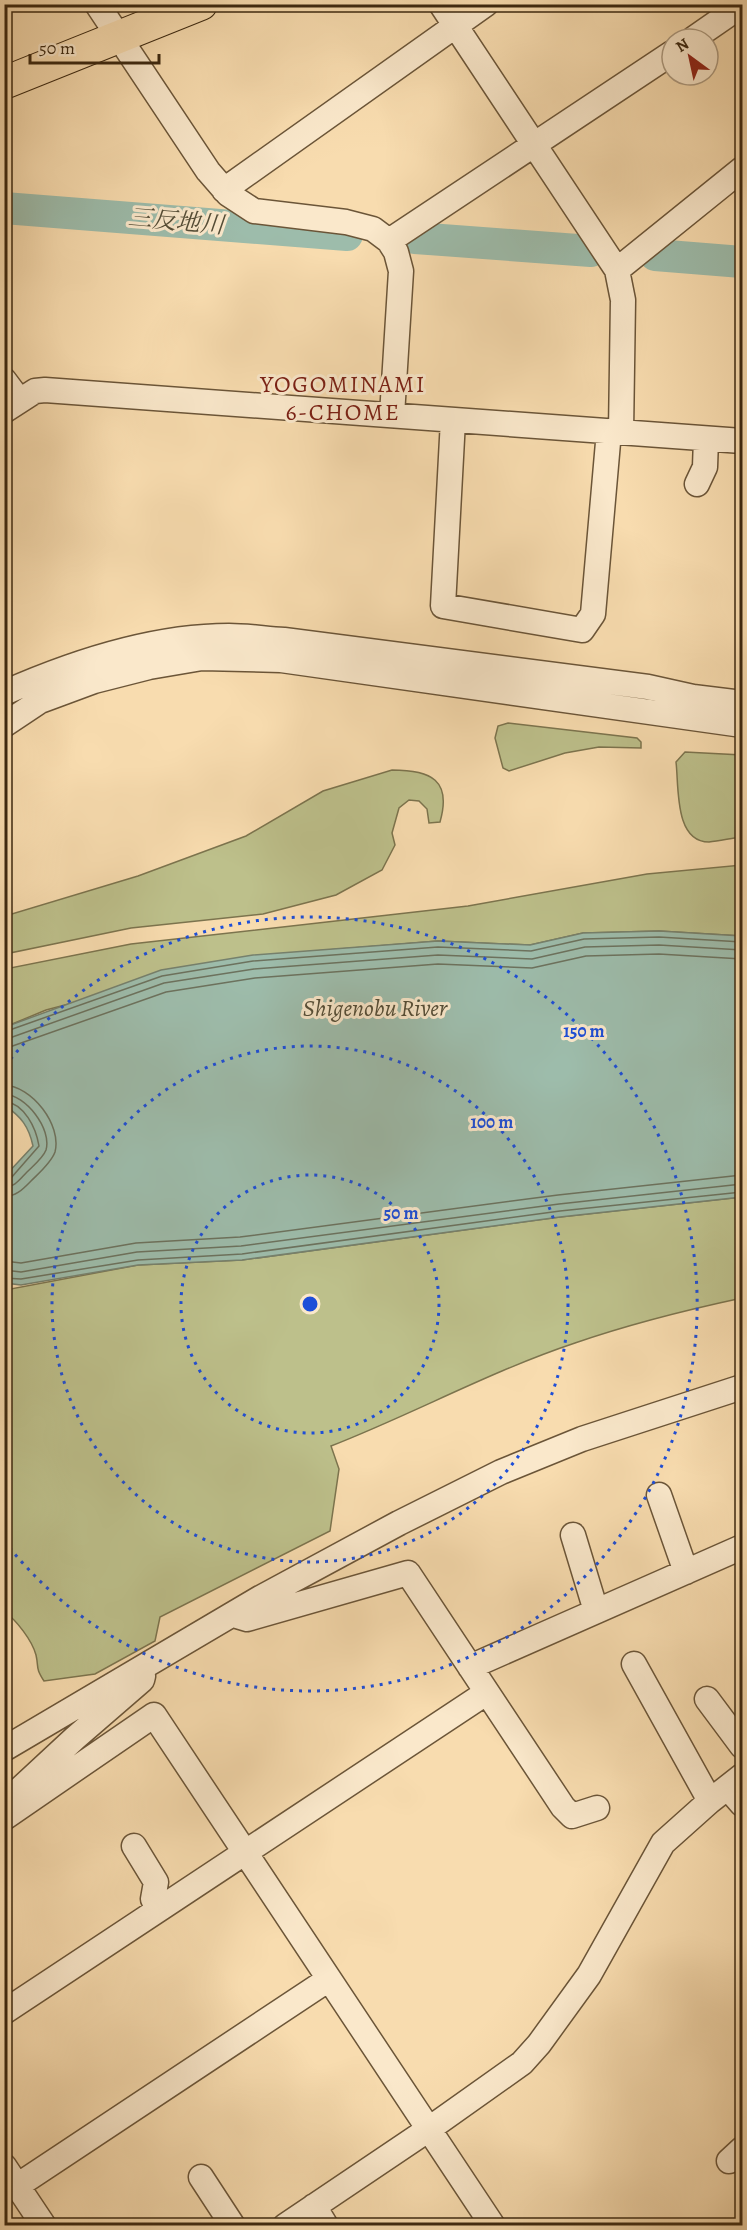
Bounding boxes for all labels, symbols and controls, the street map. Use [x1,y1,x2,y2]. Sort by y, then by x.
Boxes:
scale bar [30,27,159,65]
north arrow [660,27,720,87]
text: N [671,33,694,58]
text: 50 m [39,36,75,60]
water label: 三反地川 [127,201,228,241]
district label: YOGOMINAMI 6-CHOME [259,368,426,428]
water label: Shigenobu River [303,992,448,1024]
text: 150 m [563,1019,605,1043]
text: 100 m [471,1110,513,1134]
text: 50 m [384,1201,418,1225]
centre of rings [300,1294,320,1314]

